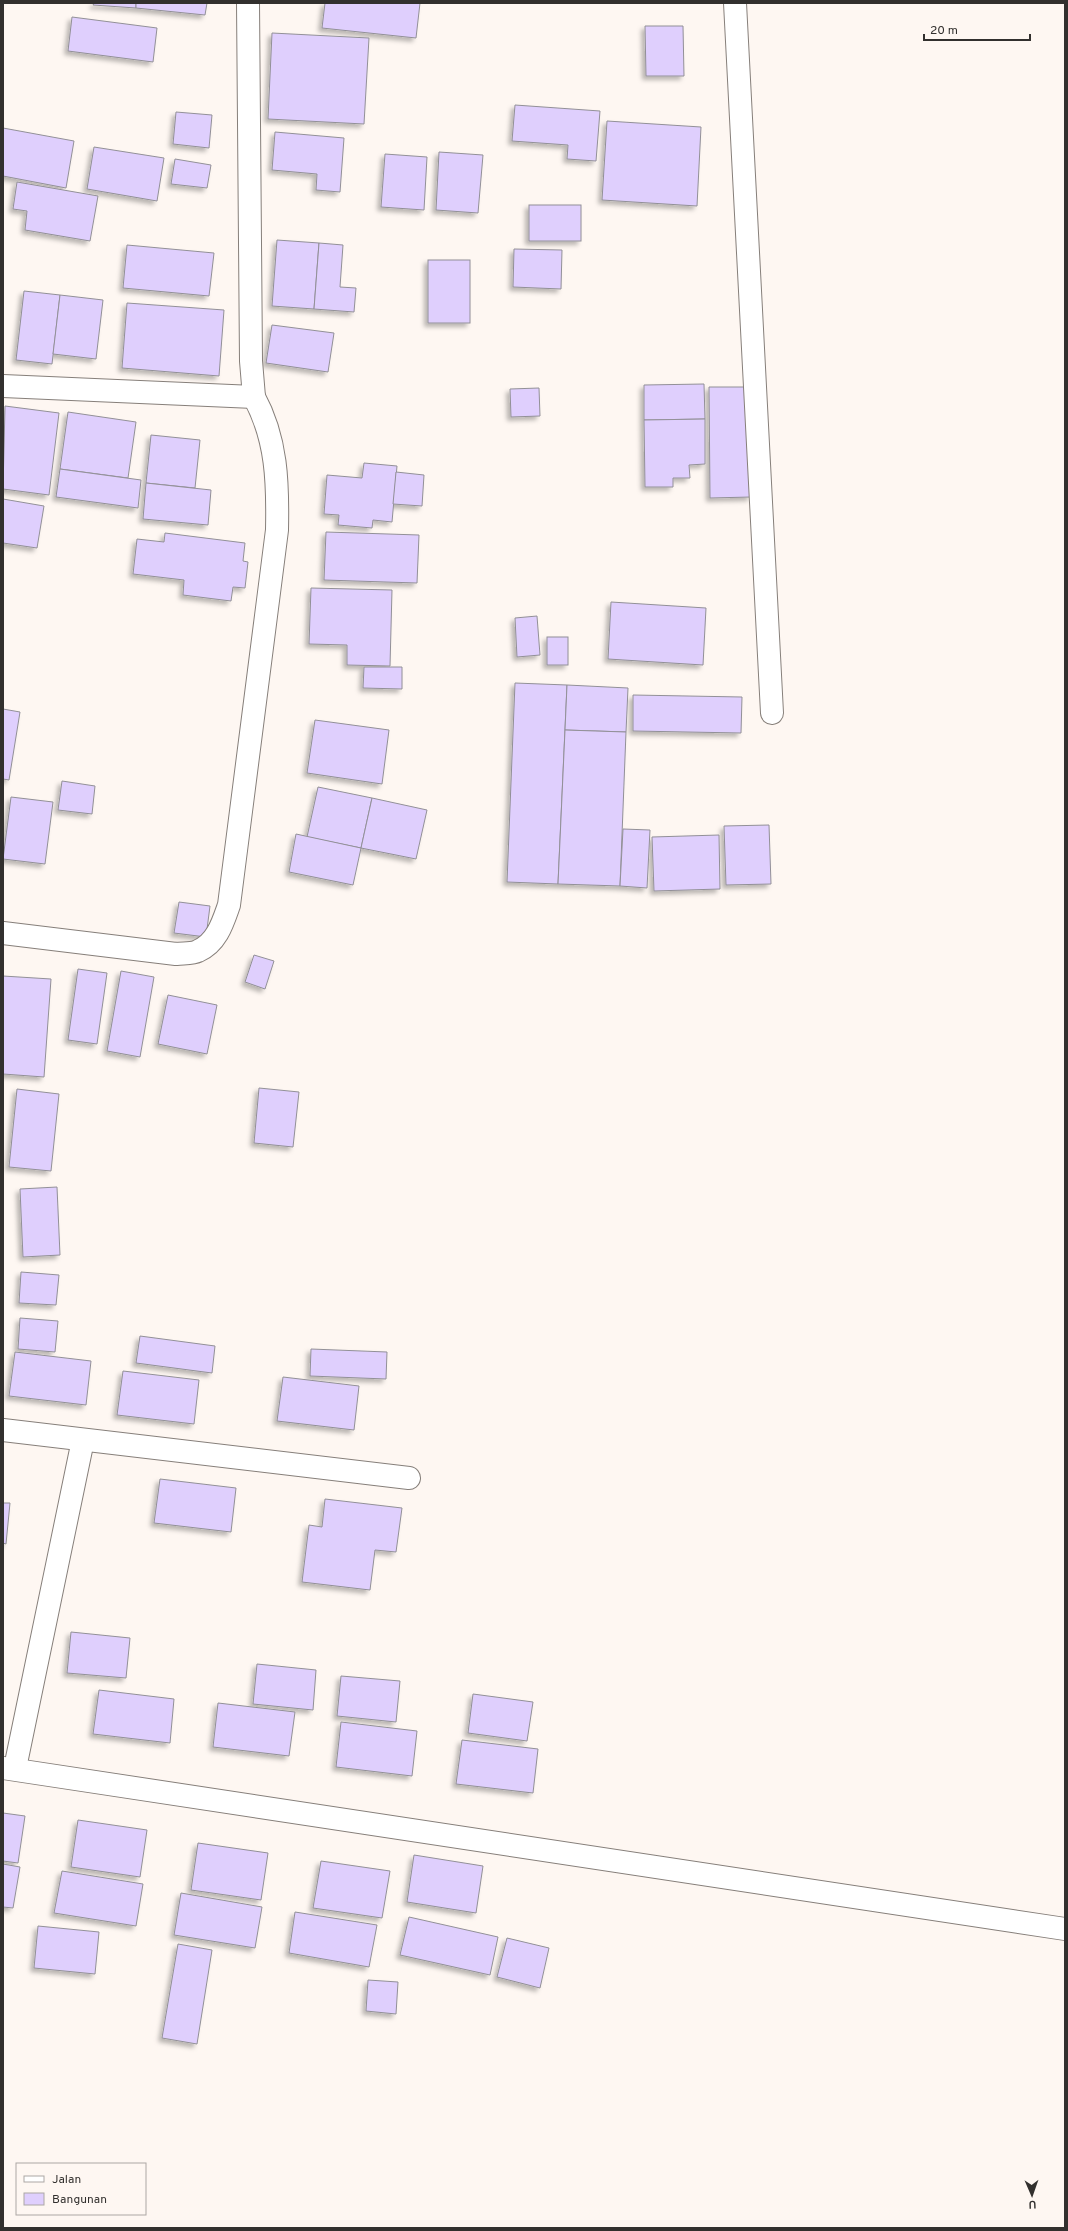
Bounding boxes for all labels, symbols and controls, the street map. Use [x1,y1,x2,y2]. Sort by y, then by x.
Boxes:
scale bar [924,16,1030,42]
text: 20 m [930,23,958,39]
legend [16,2163,146,2215]
text: Jalan [52,2172,81,2188]
north arrow [1012,2175,1052,2215]
text: Bangunan [52,2192,107,2208]
text: U [1028,2197,1036,2211]

